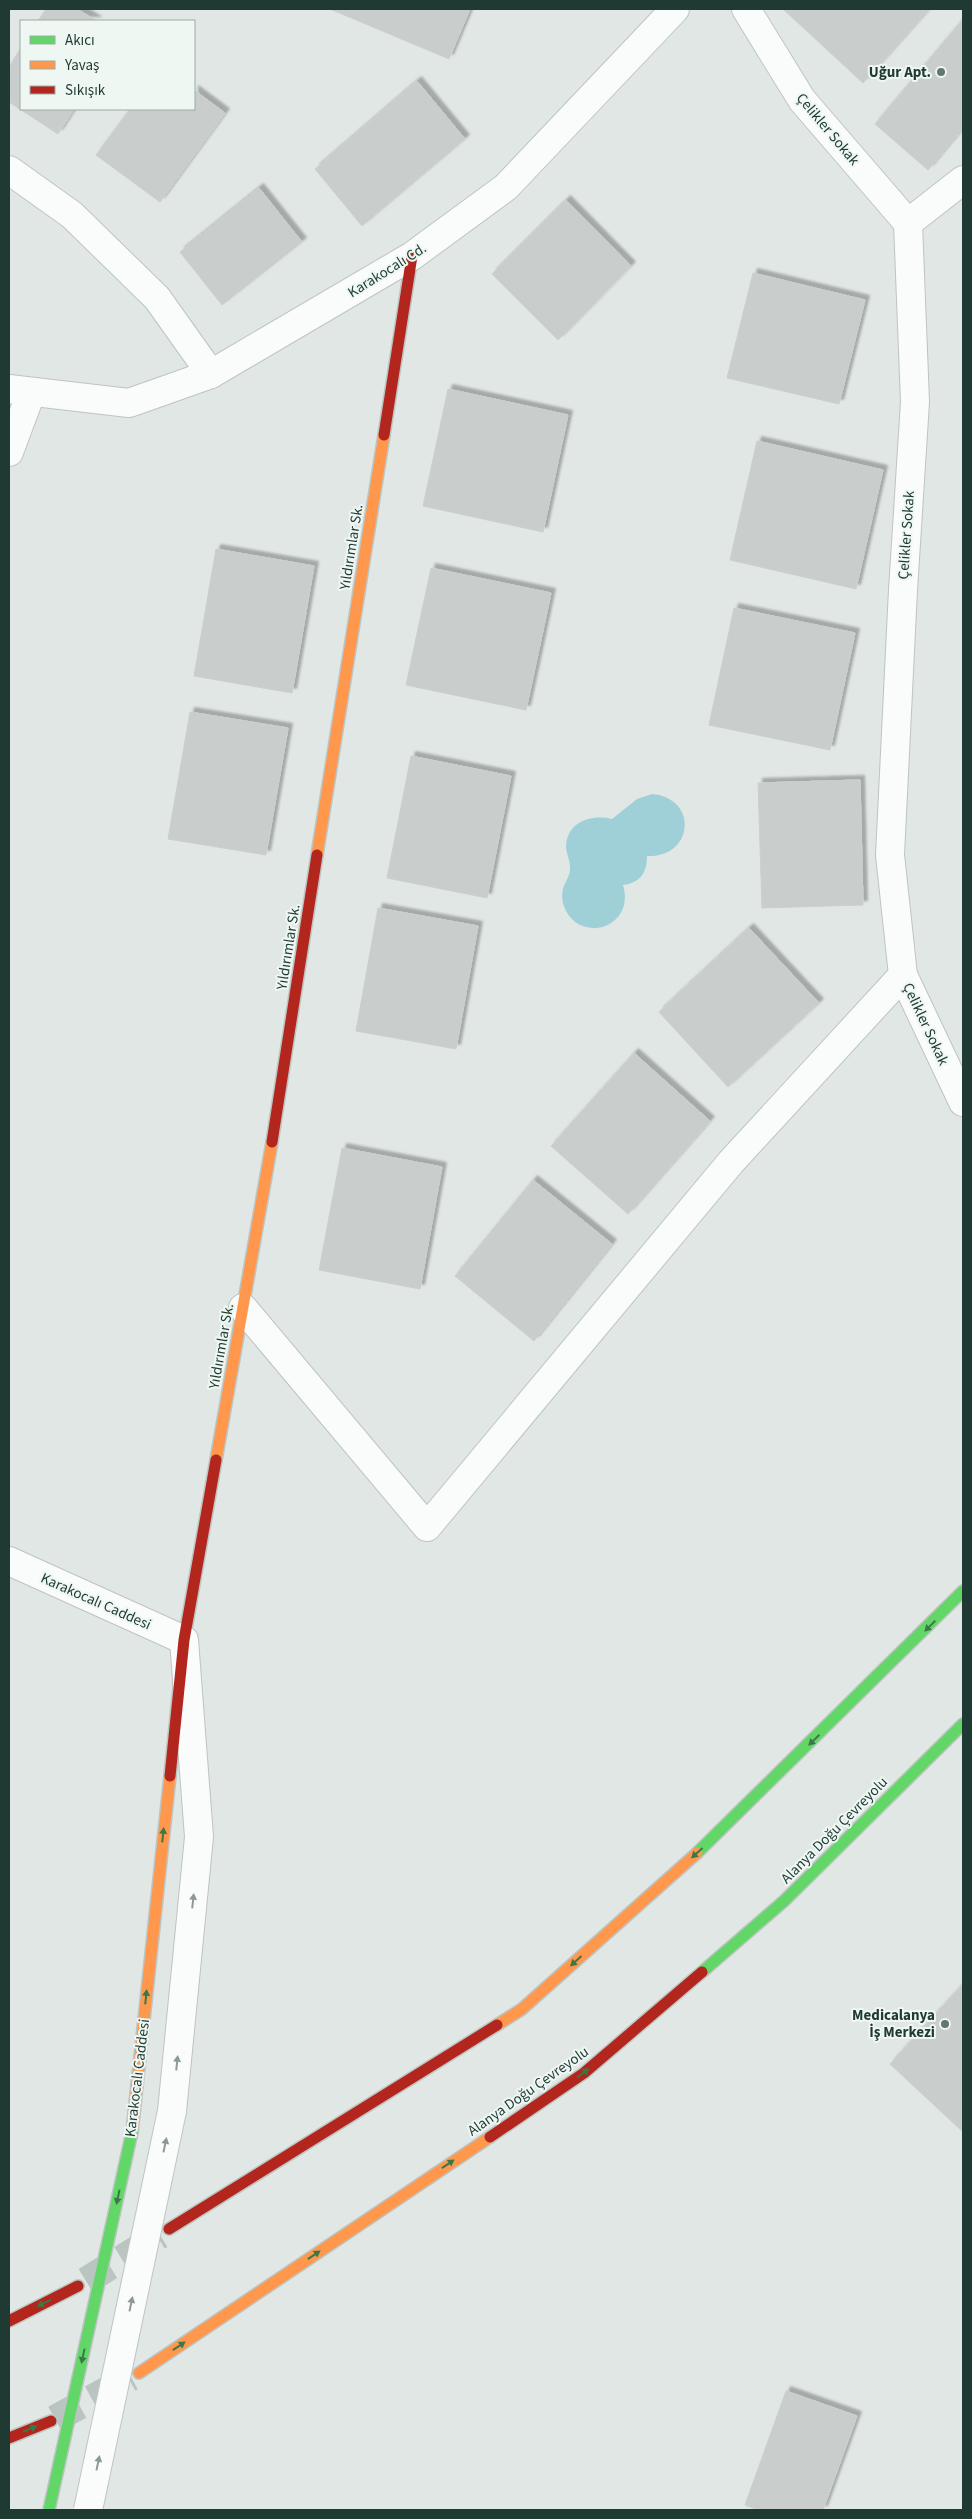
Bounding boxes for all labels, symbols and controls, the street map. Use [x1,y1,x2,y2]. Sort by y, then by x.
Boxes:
legend [20,20,195,110]
text: Akıcı [65,30,95,51]
text: Yavaş [64,55,99,76]
place label: Uğur Apt. [869,62,931,83]
marker: Uğur Apt. [935,66,947,78]
text: Sıkışık [65,80,106,101]
street label: Çelikler Sokak [791,89,865,171]
street label: Karakocalı Cd. [344,238,431,303]
street label: Çelikler Sokak [893,489,920,580]
street label: Yıldırımlar Sk. [334,503,369,592]
street label: Yıldırımlar Sk. [271,903,306,992]
street label: Çelikler Sokak [897,980,954,1069]
street label: Yıldırımlar Sk. [203,1302,239,1391]
street label: Karakocalı Caddesi [37,1568,154,1635]
one-way arrow [924,1620,936,1632]
one-way arrow [808,1734,820,1746]
street label: Alanya Doğu Çevreyolu [776,1772,893,1889]
one-way arrow [159,1827,167,1843]
one-way arrow [692,1847,704,1859]
one-way arrow [189,1893,197,1909]
one-way arrow [570,1955,582,1967]
one-way arrow [142,1989,150,2005]
place label: Medicalanya İş Merkezi [852,2005,935,2043]
street label: Karakocalı Caddesi [120,2018,155,2138]
marker: Medicalanya İş Merkezi [939,2018,951,2030]
street label: Alanya Doğu Çevreyolu [463,2042,593,2141]
one-way arrow [173,2054,181,2070]
one-way arrow [576,2067,589,2078]
one-way arrow [161,2137,169,2152]
one-way arrow [442,2159,455,2169]
one-way arrow [113,2190,121,2206]
one-way arrow [307,2250,321,2260]
one-way arrow [127,2296,135,2311]
one-way arrow [36,2299,51,2308]
one-way arrow [172,2341,186,2351]
one-way arrow [79,2348,87,2363]
one-way arrow [23,2425,37,2433]
one-way arrow [94,2454,102,2470]

